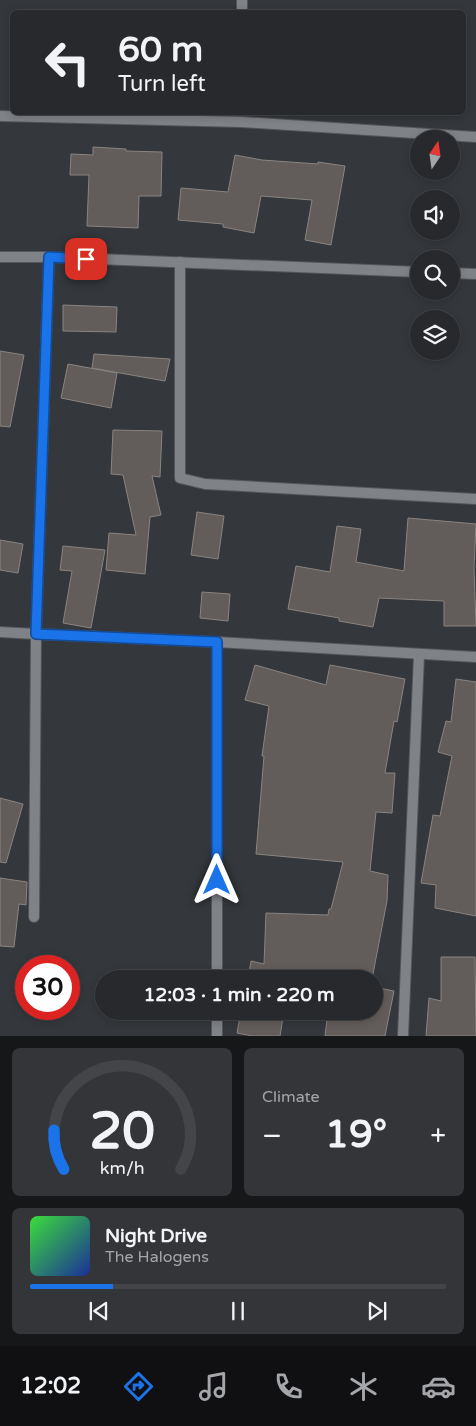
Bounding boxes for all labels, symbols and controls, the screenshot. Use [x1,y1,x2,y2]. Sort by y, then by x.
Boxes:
text: 60 m [118,29,203,71]
icon: left [35,30,100,95]
text: Turn left [118,71,206,97]
north arrow [410,130,460,180]
map controls [410,130,460,360]
button: sound [410,190,460,240]
pin [65,238,107,280]
icon: arrive [72,245,100,273]
button: search [410,250,460,300]
button: layers [410,310,460,360]
position arrow [190,853,242,905]
speed limit sign: 30 [15,955,80,1020]
text: 12:03 · 1 min · 220 m [143,984,335,1006]
text: Climate [262,1087,320,1107]
text: 20 [89,1100,155,1163]
text: 19° [325,1112,387,1158]
text: − [262,1119,282,1153]
text: + [430,1119,446,1153]
text: km/h [100,1158,144,1179]
text: Night Drive [105,1225,207,1247]
text: The Halogens [105,1247,209,1267]
icon: previous [85,1297,113,1325]
icon: pause [224,1297,252,1325]
icon: next [363,1297,391,1325]
icon: directions [121,1369,156,1404]
icon: music [196,1369,231,1404]
icon: phone [271,1369,306,1404]
icon: climate [346,1369,381,1404]
icon: car [421,1369,456,1404]
text: 12:02 [20,1373,81,1399]

